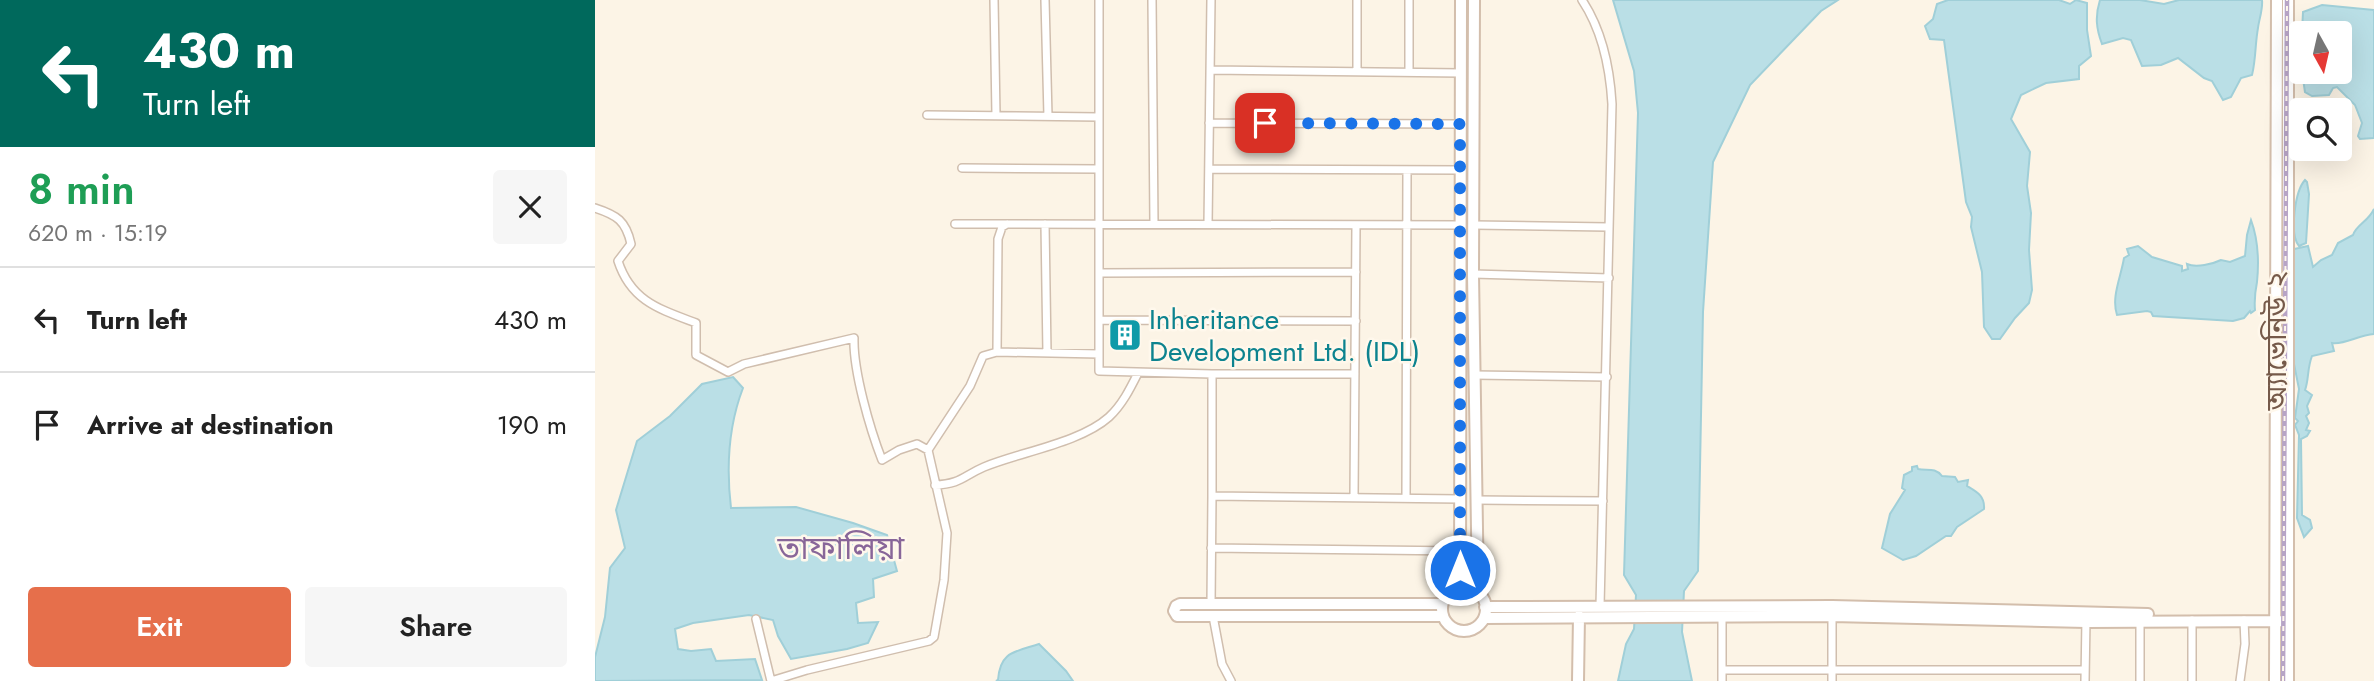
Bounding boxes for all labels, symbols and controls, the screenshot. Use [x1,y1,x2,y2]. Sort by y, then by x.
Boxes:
text: 430 m [143,16,295,86]
north arrow [2289,21,2352,84]
map controls [2289,21,2352,161]
icon: left [28,28,119,119]
text: Turn left [143,81,250,127]
pin [1235,93,1295,153]
button: search [2289,98,2352,161]
icon: arrive [1246,104,1284,142]
text: 8 min [28,159,135,220]
button: close [493,170,567,244]
text: 620 m · 15:19 [28,216,168,250]
street label: অ্যাভেনিউ ২ [2256,271,2297,411]
place label: Inheritance Development Ltd. (IDL) [1149,299,1420,372]
icon: left [28,301,66,339]
text: Turn left [87,301,187,339]
text: 430 m [494,301,567,339]
building icon: Inheritance Development Ltd. (IDL) [1106,316,1144,354]
icon: arrive [28,406,66,444]
text: Arrive at destination [87,406,334,444]
text: 190 m [497,406,567,444]
district label: তাফালিয়া [777,525,905,571]
position arrow [1423,533,1497,607]
button: Exit [28,587,291,667]
button: Share [305,587,567,667]

